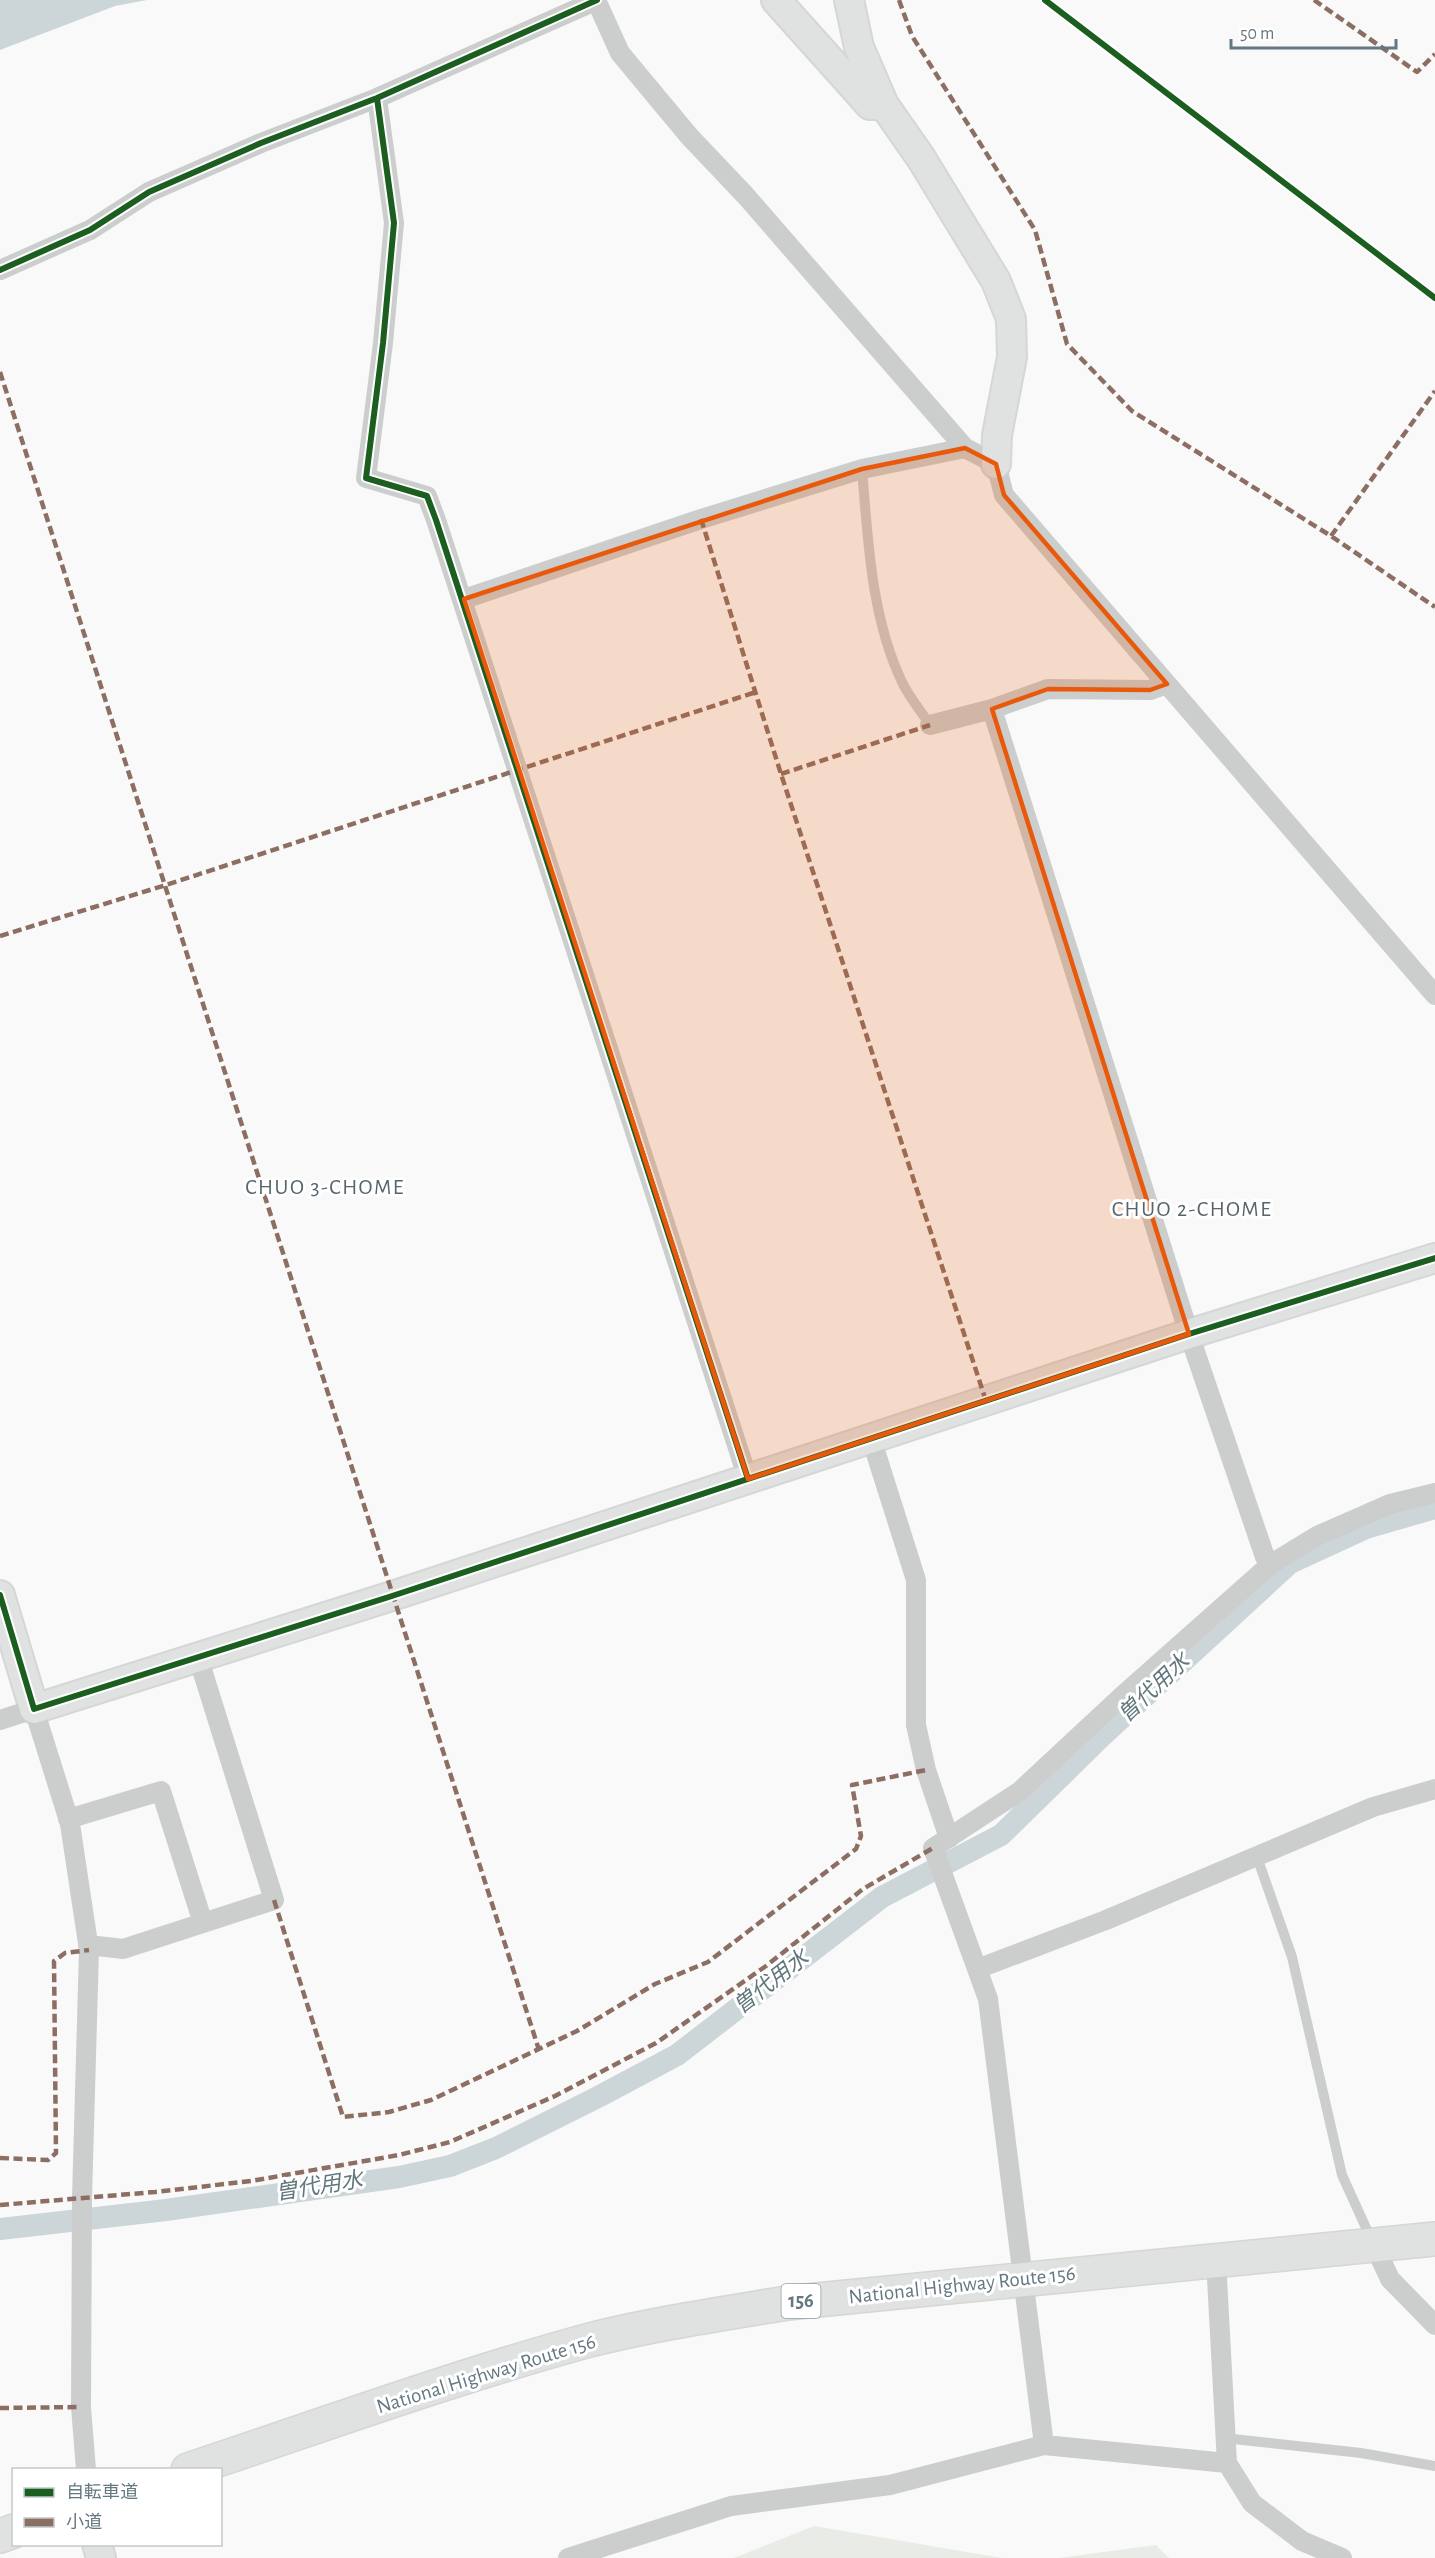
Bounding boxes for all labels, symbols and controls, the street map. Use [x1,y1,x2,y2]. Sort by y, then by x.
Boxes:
scale bar [1231,12,1396,50]
text: 50 m [1240,25,1274,43]
district label: CHUO 3-CHOME [245,1176,405,1198]
district label: CHUO 2-CHOME [1112,1198,1272,1220]
water label: 曽代用水 [1114,1648,1195,1726]
water label: 曽代用水 [729,1944,814,2018]
water label: 曽代用水 [274,2167,366,2204]
street label: National Highway Route 156 [848,2263,1076,2307]
road number: 156 [782,2284,820,2318]
street label: National Highway Route 156 [374,2331,598,2417]
legend [12,2468,222,2546]
text: 自転車道 [66,2482,138,2502]
text: 小道 [66,2512,102,2532]

